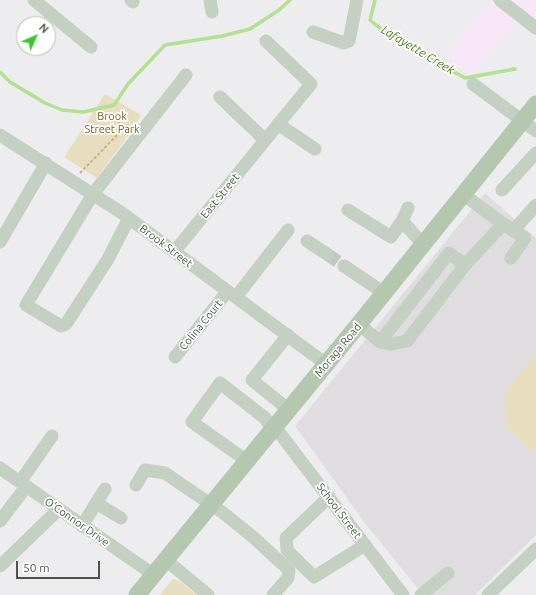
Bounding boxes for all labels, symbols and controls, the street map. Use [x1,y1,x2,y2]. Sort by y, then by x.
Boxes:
north arrow [16,16,56,56]
text: N [37,21,51,35]
water label: Lafayette Creek [379,22,457,78]
park label: Brook Street Park [84,109,140,135]
street label: East Street [198,171,242,221]
street label: Brook Street [137,222,195,270]
street label: Colina Court [177,297,225,353]
street label: Moraga Road [312,321,364,379]
street label: School Street [314,481,364,541]
street label: O'Connor Drive [42,495,112,549]
scale bar [18,553,102,579]
text: 50 m [23,561,50,574]

